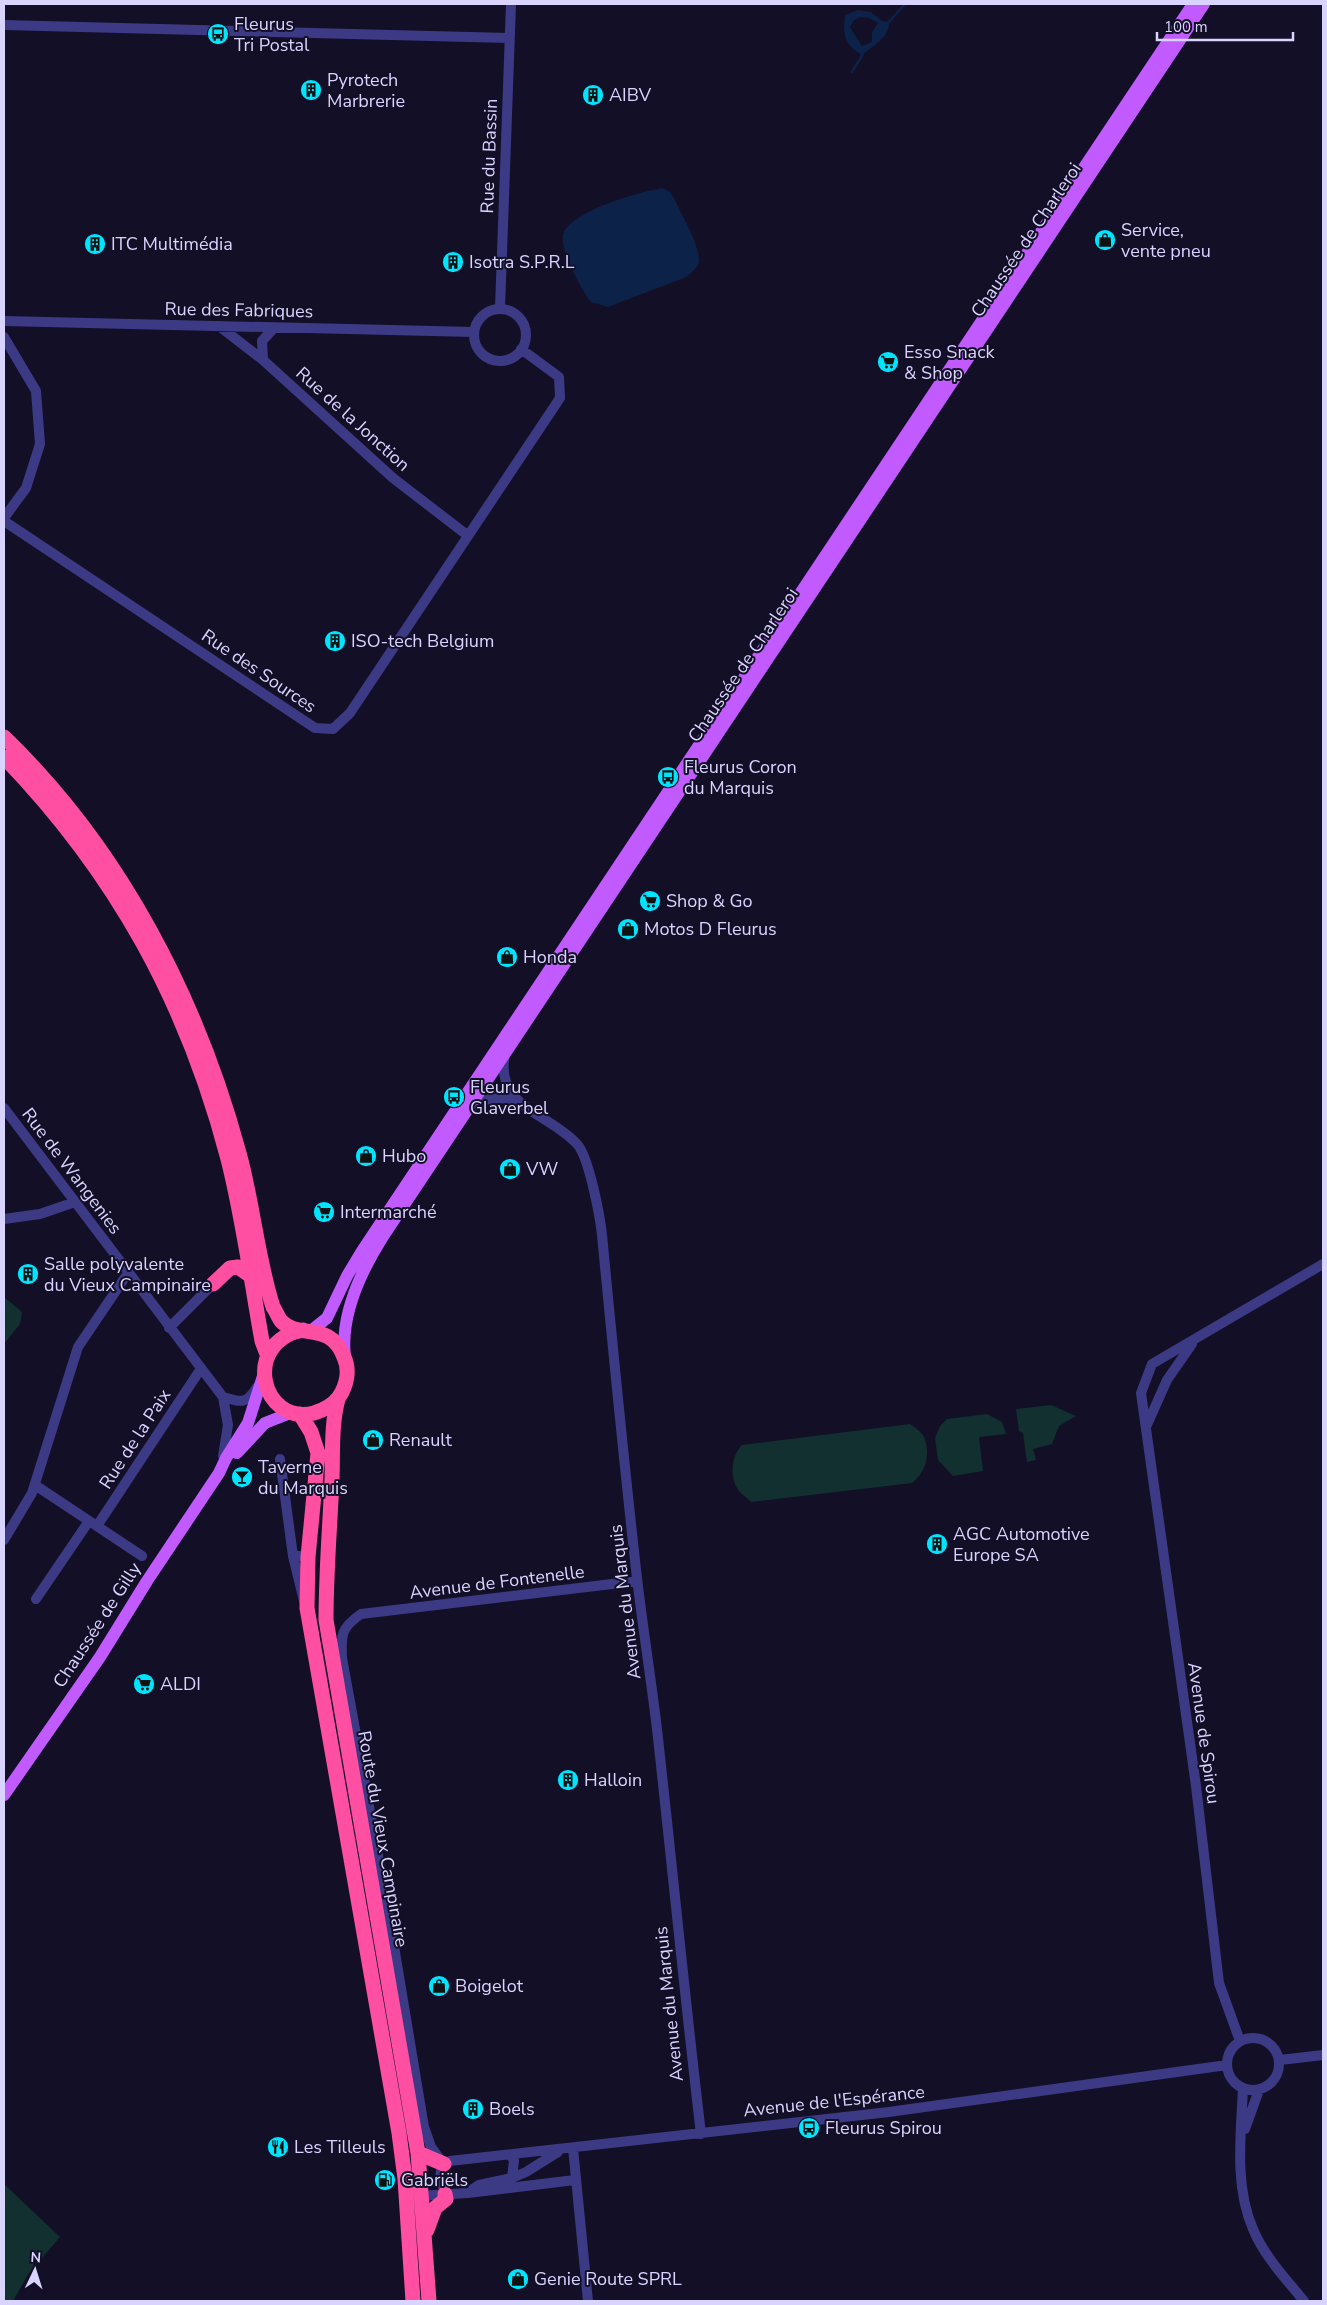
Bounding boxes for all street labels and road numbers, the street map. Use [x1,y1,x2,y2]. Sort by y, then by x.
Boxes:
street label: Rue du Bassin [475,98,503,214]
street label: Chaussée de Charleroi [965,158,1087,322]
street label: Rue des Fabriques [164,297,314,323]
street label: Rue de la Jonction [291,361,415,477]
street label: Chaussée de Charleroi [682,583,804,747]
street label: Rue des Sources [197,624,321,718]
street label: Rue de Wangenies [17,1103,127,1239]
street label: Rue de la Paix [94,1384,177,1494]
street label: Avenue du Marquis [604,1523,646,1681]
street label: Chaussée de Gilly [48,1557,147,1692]
street label: Avenue de Fontenelle [408,1559,586,1605]
street label: Avenue de Spirou [1182,1661,1226,1805]
street label: Route du Vieux Campinaire [352,1729,414,1949]
street label: Avenue du Marquis [649,1925,689,2083]
street label: Avenue de l'Espérance [742,2080,926,2122]

